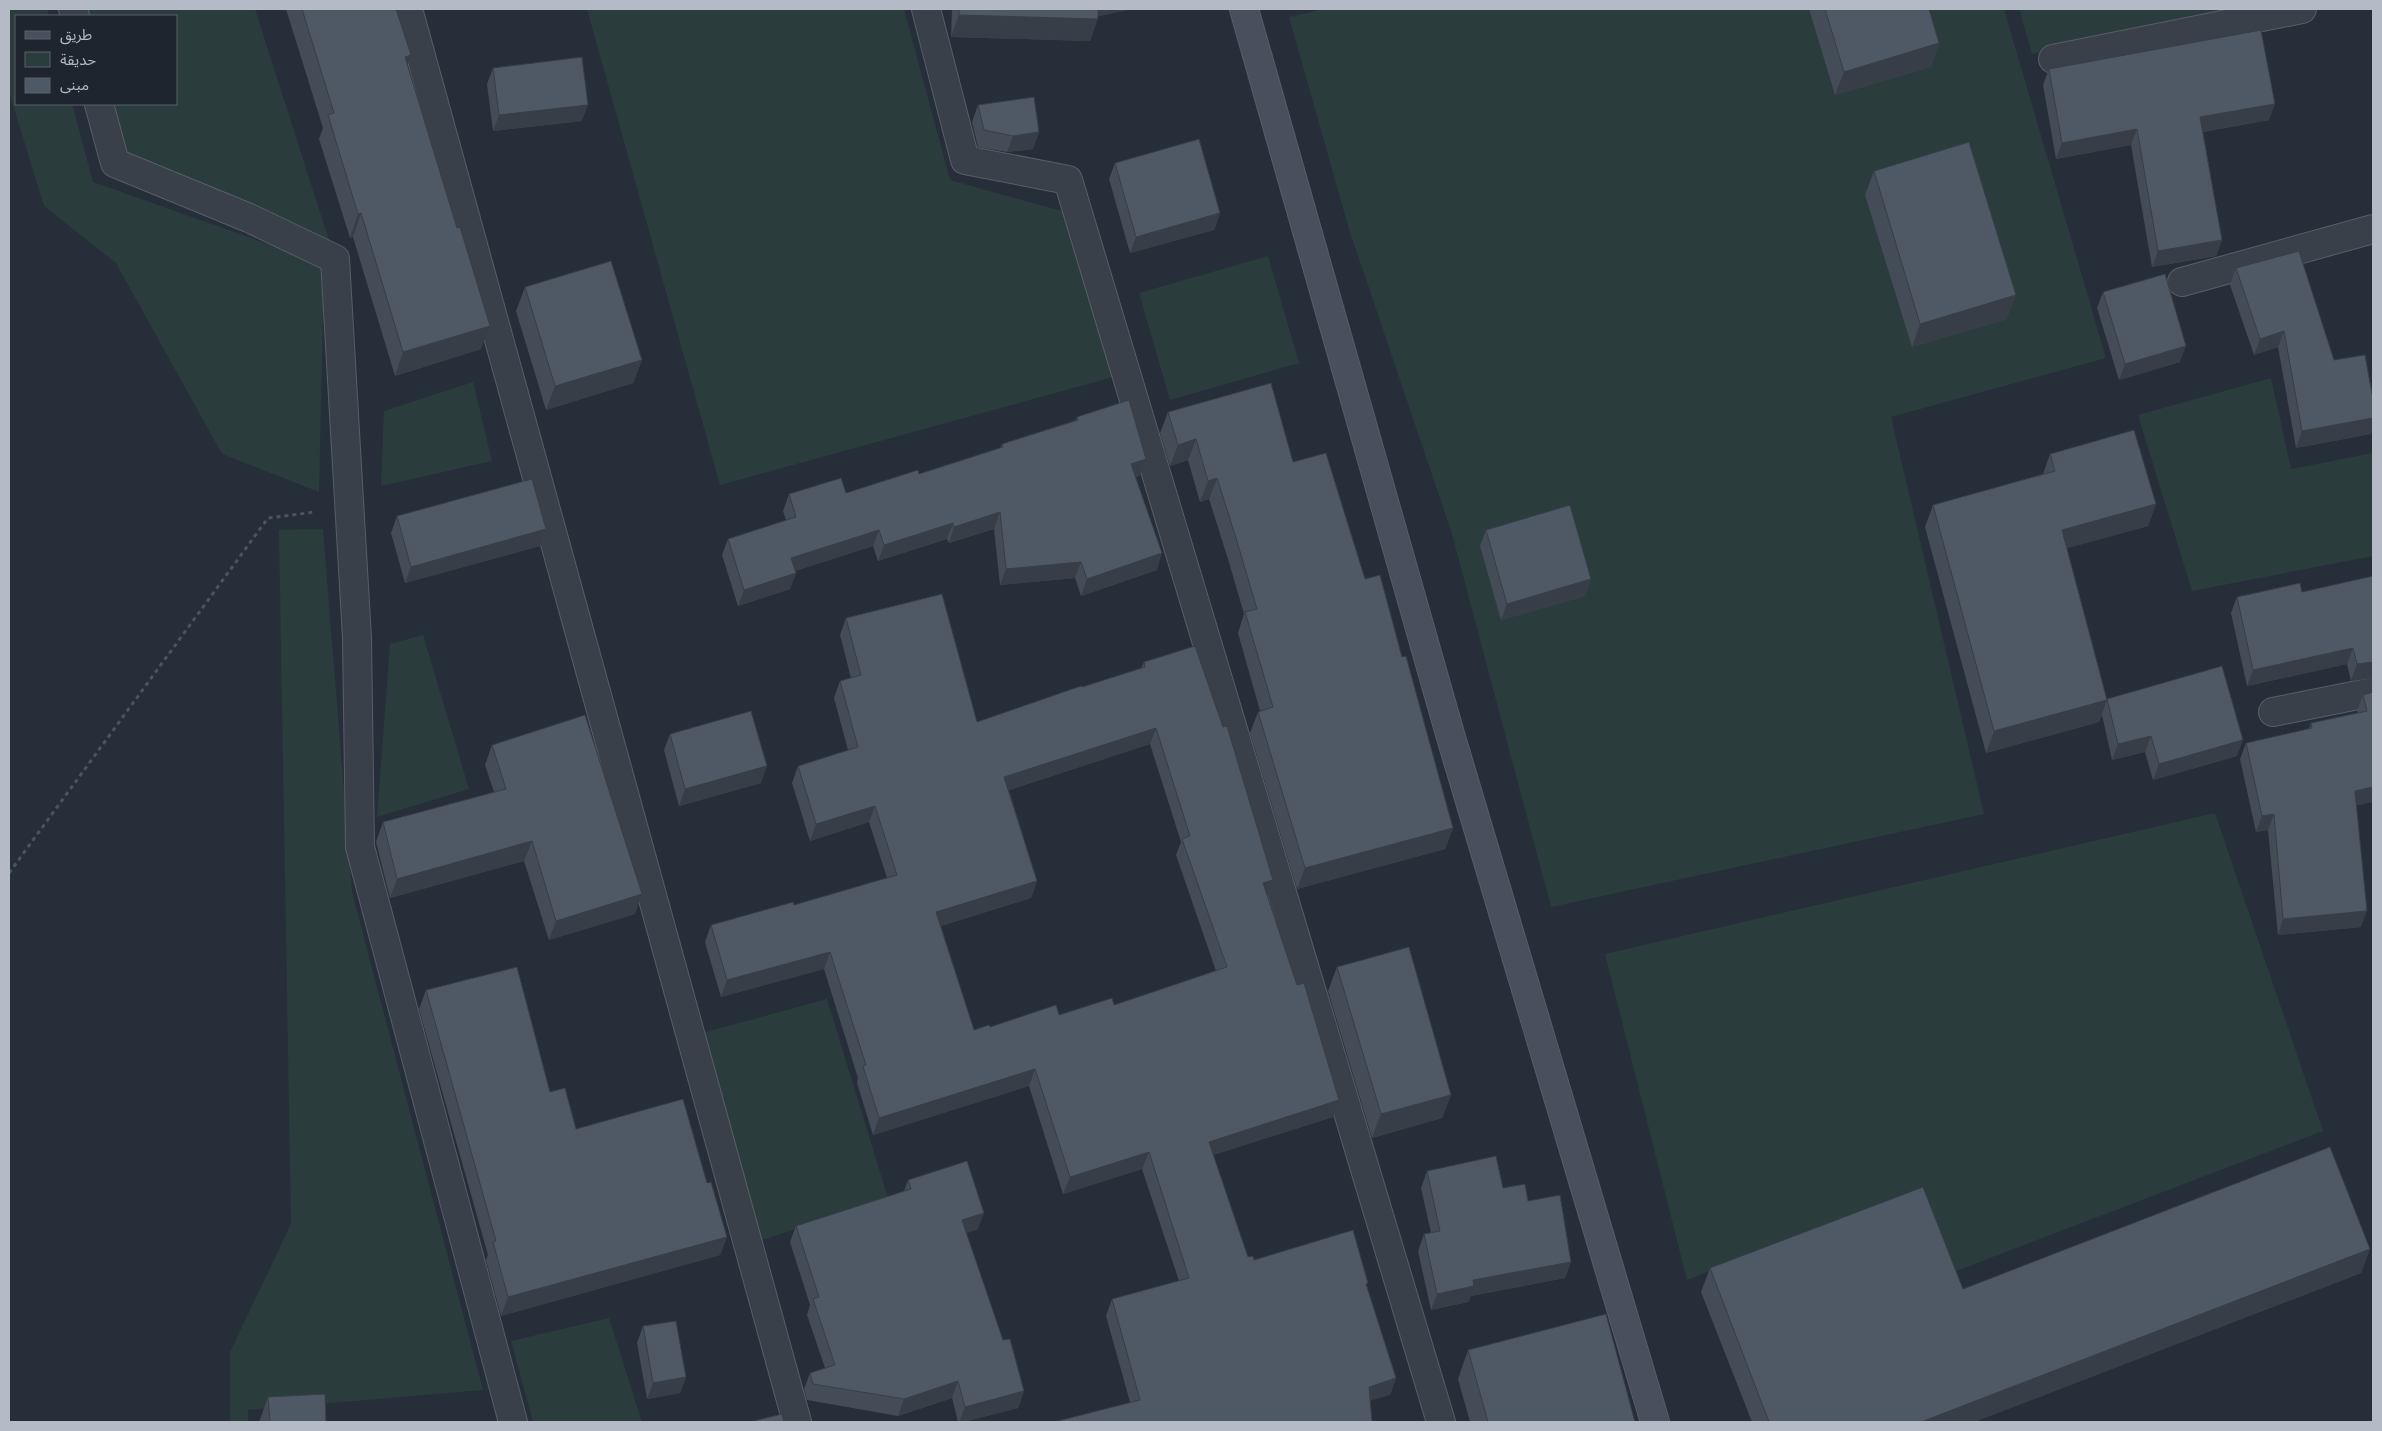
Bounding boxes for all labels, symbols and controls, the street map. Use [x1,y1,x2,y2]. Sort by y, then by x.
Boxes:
legend [15,15,178,105]
text: طريق [60,24,92,45]
text: حديقة [60,49,96,69]
text: مبنى [60,74,89,94]

